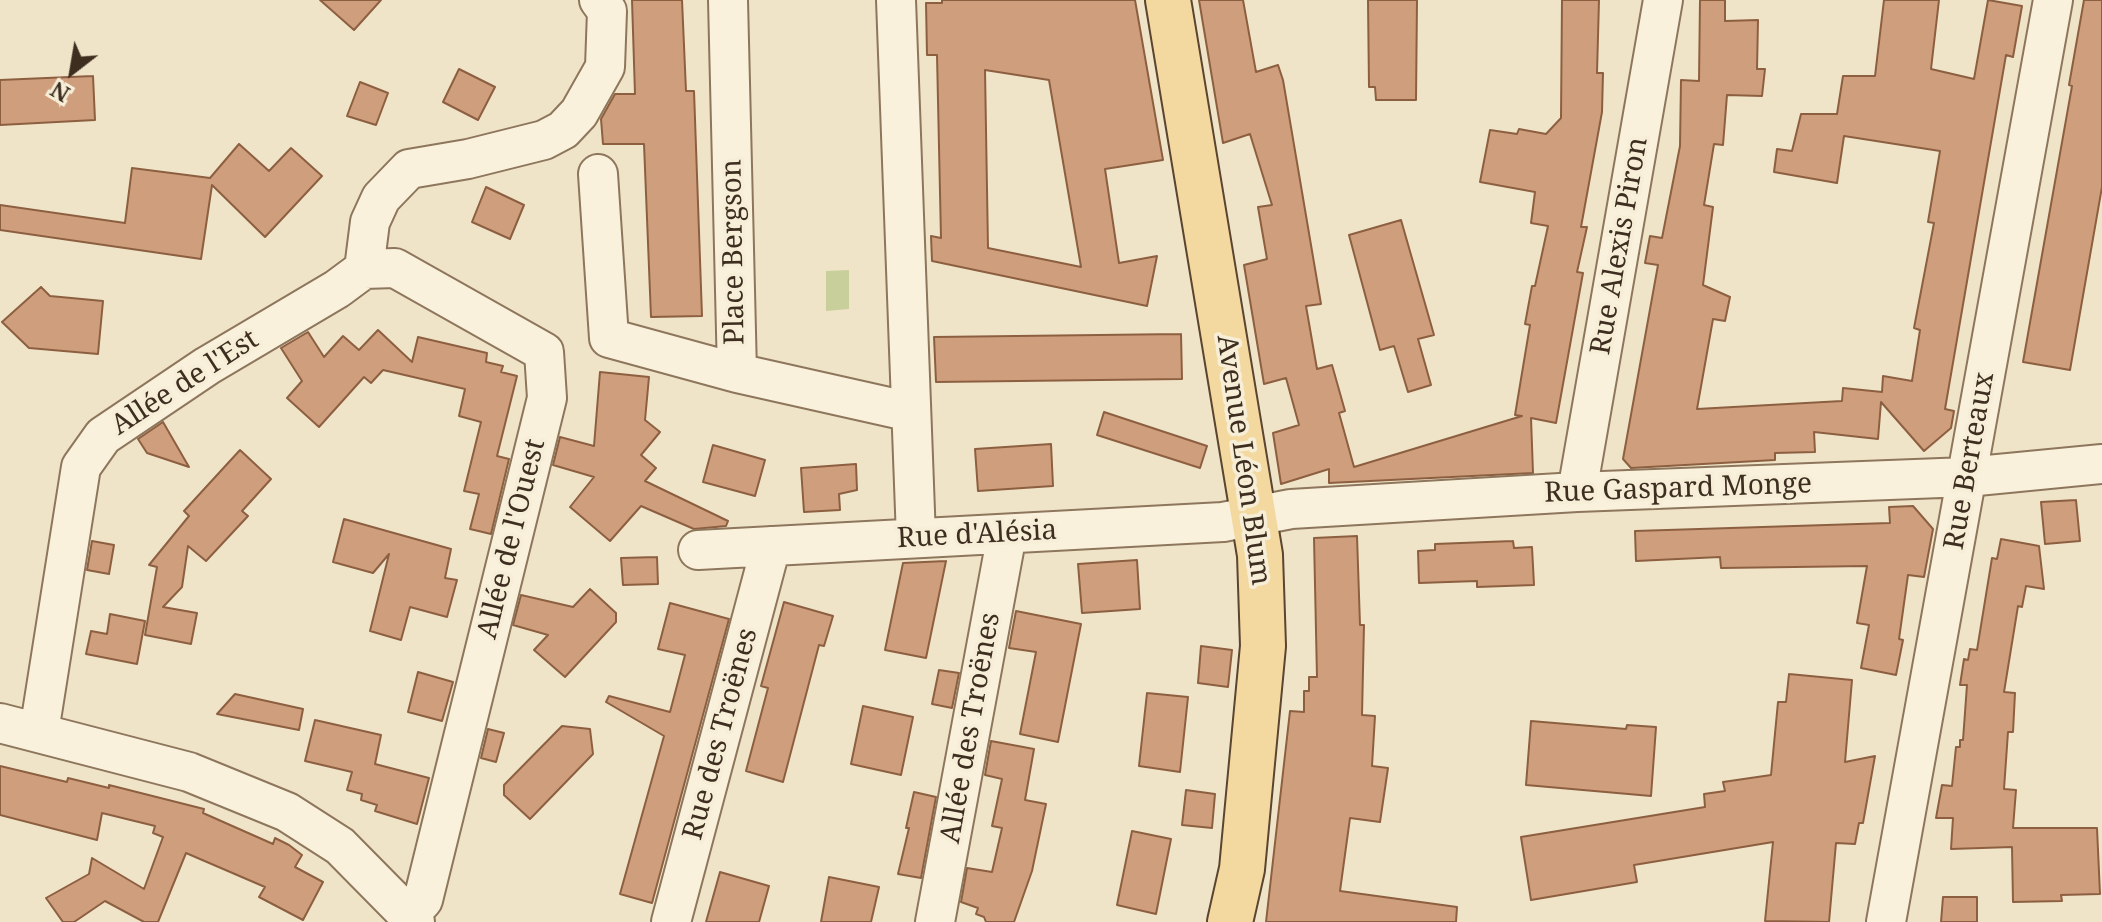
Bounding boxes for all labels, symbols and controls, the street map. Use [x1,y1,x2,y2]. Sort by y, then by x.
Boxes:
north arrow [32,32,112,112]
text: N [44,75,75,110]
street label: Rue Alexis Piron [1584,135,1656,357]
street label: Place Bergson [716,159,752,345]
street label: Allée de l'Est [105,323,265,443]
street label: Avenue Léon Blum [1209,333,1277,587]
street label: Rue Berteaux [1938,370,2002,552]
street label: Allée de l'Ouest [471,436,553,642]
street label: Rue Gaspard Monge [1544,468,1812,510]
street label: Rue d'Alésia [896,514,1058,556]
street label: Allée des Troënes [934,610,1008,846]
street label: Rue des Troënes [677,625,765,843]

